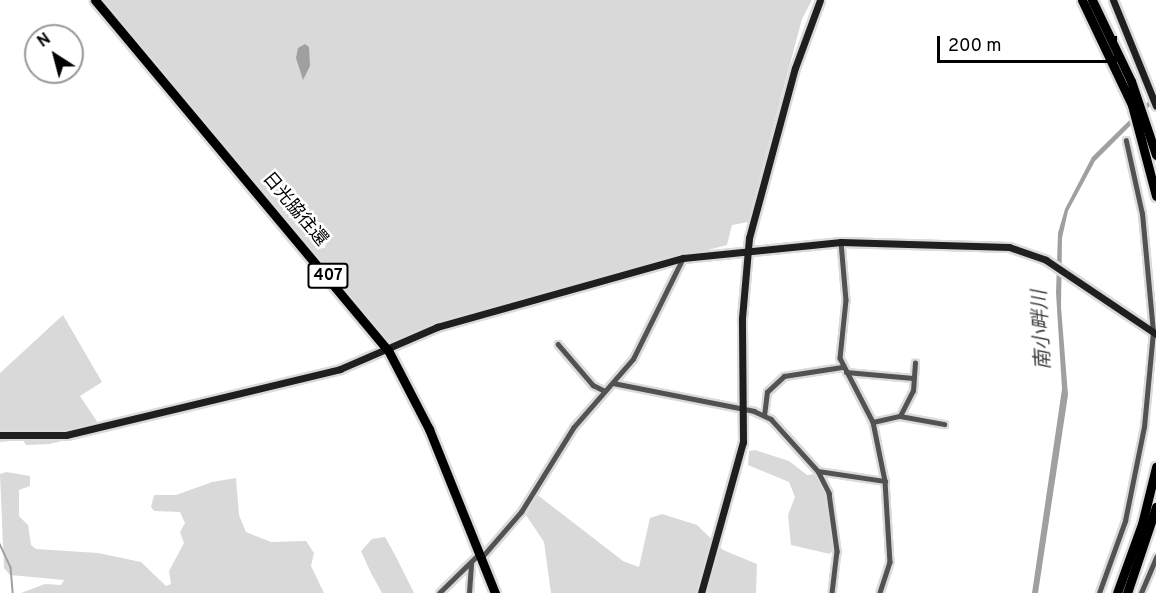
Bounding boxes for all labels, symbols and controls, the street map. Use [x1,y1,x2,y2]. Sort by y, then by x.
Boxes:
north arrow [24,24,84,84]
scale bar [940,24,1120,62]
text: N [34,30,55,53]
text: 200 m [948,35,1001,58]
street label: 日光脇往還 [257,169,331,251]
road number: 407 [307,263,349,289]
water label: 南小畔川 [1029,289,1057,371]

